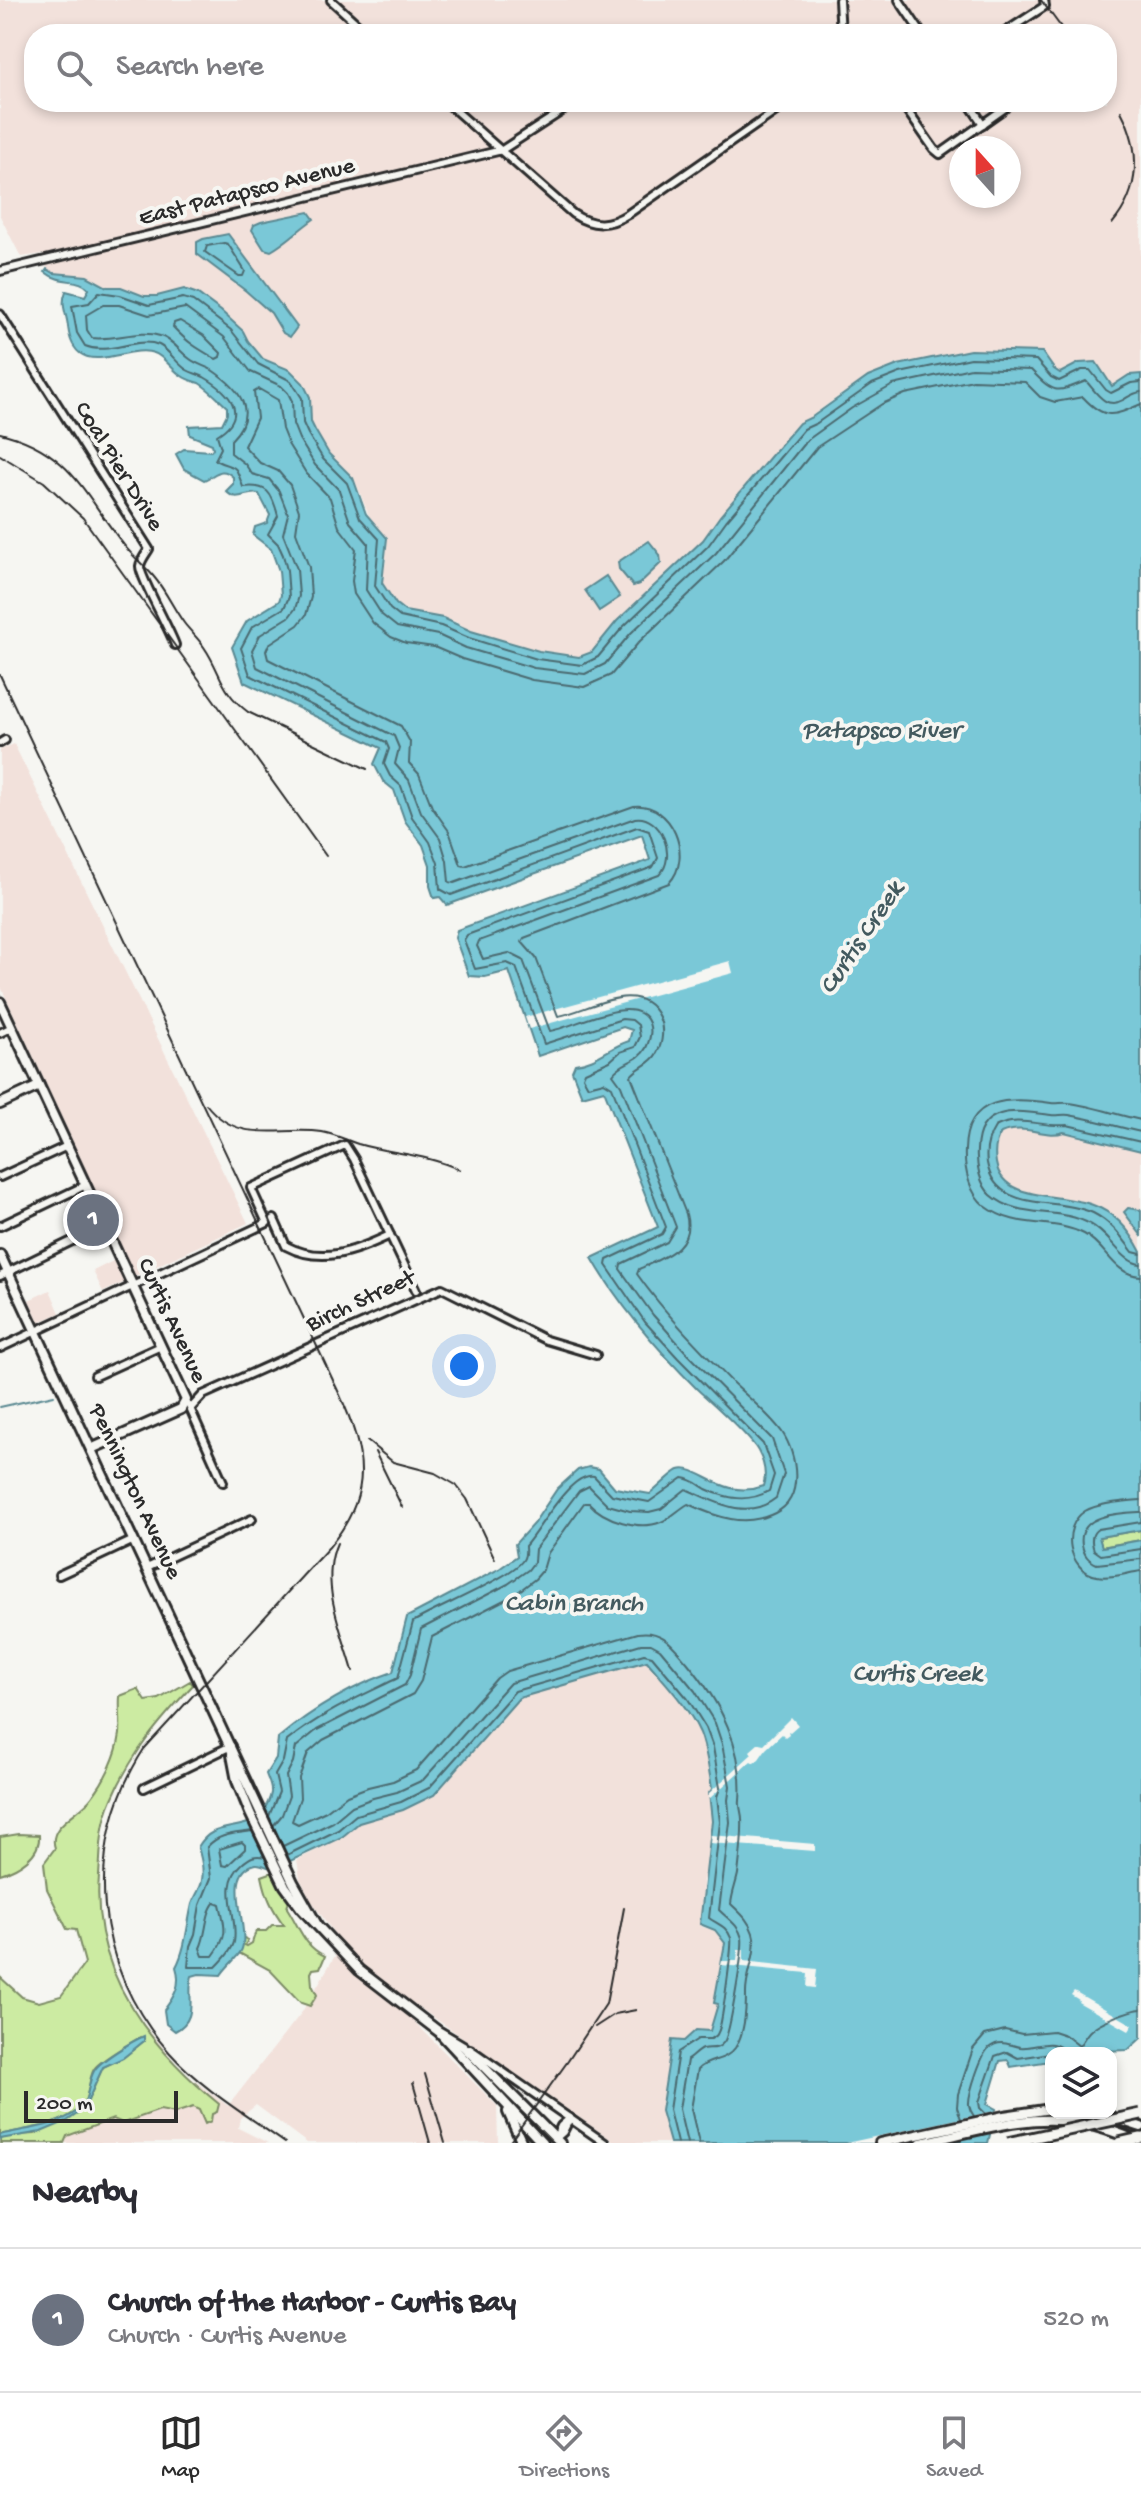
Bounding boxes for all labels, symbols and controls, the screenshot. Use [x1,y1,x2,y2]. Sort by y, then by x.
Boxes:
search box [24,24,1117,112]
icon: search [52,46,96,90]
text: Search here [116,51,264,86]
north arrow [949,136,1021,208]
street label: East Patapsco Avenue [136,152,359,234]
street label: Coal Pier Drive [67,397,170,538]
water label: Patapsco River [802,717,965,748]
water label: Curtis Creek [814,875,913,1001]
pin: 1 [67,1190,119,1250]
street label: Curtis Avenue [129,1254,213,1389]
street label: Birch Street [301,1263,422,1340]
your location [444,1346,484,1386]
street label: Pennington Avenue [80,1399,188,1585]
water label: Cabin Branch [505,1590,644,1621]
water label: Curtis Creek [852,1660,984,1691]
map controls [1045,2047,1117,2119]
button: layers [1045,2047,1117,2119]
scale bar [24,2087,178,2123]
text: 200 m [36,2092,93,2118]
text: Nearby [32,2175,137,2215]
text: Church of the Harbor - Curtis Bay [108,2287,516,2322]
text: 1 [53,2305,63,2336]
text: 520 m [1043,2305,1109,2336]
text: Church · Curtis Avenue [108,2322,346,2353]
tab: Map [159,2411,203,2485]
tab: Directions [520,2411,609,2485]
tab: Saved [926,2411,982,2485]

